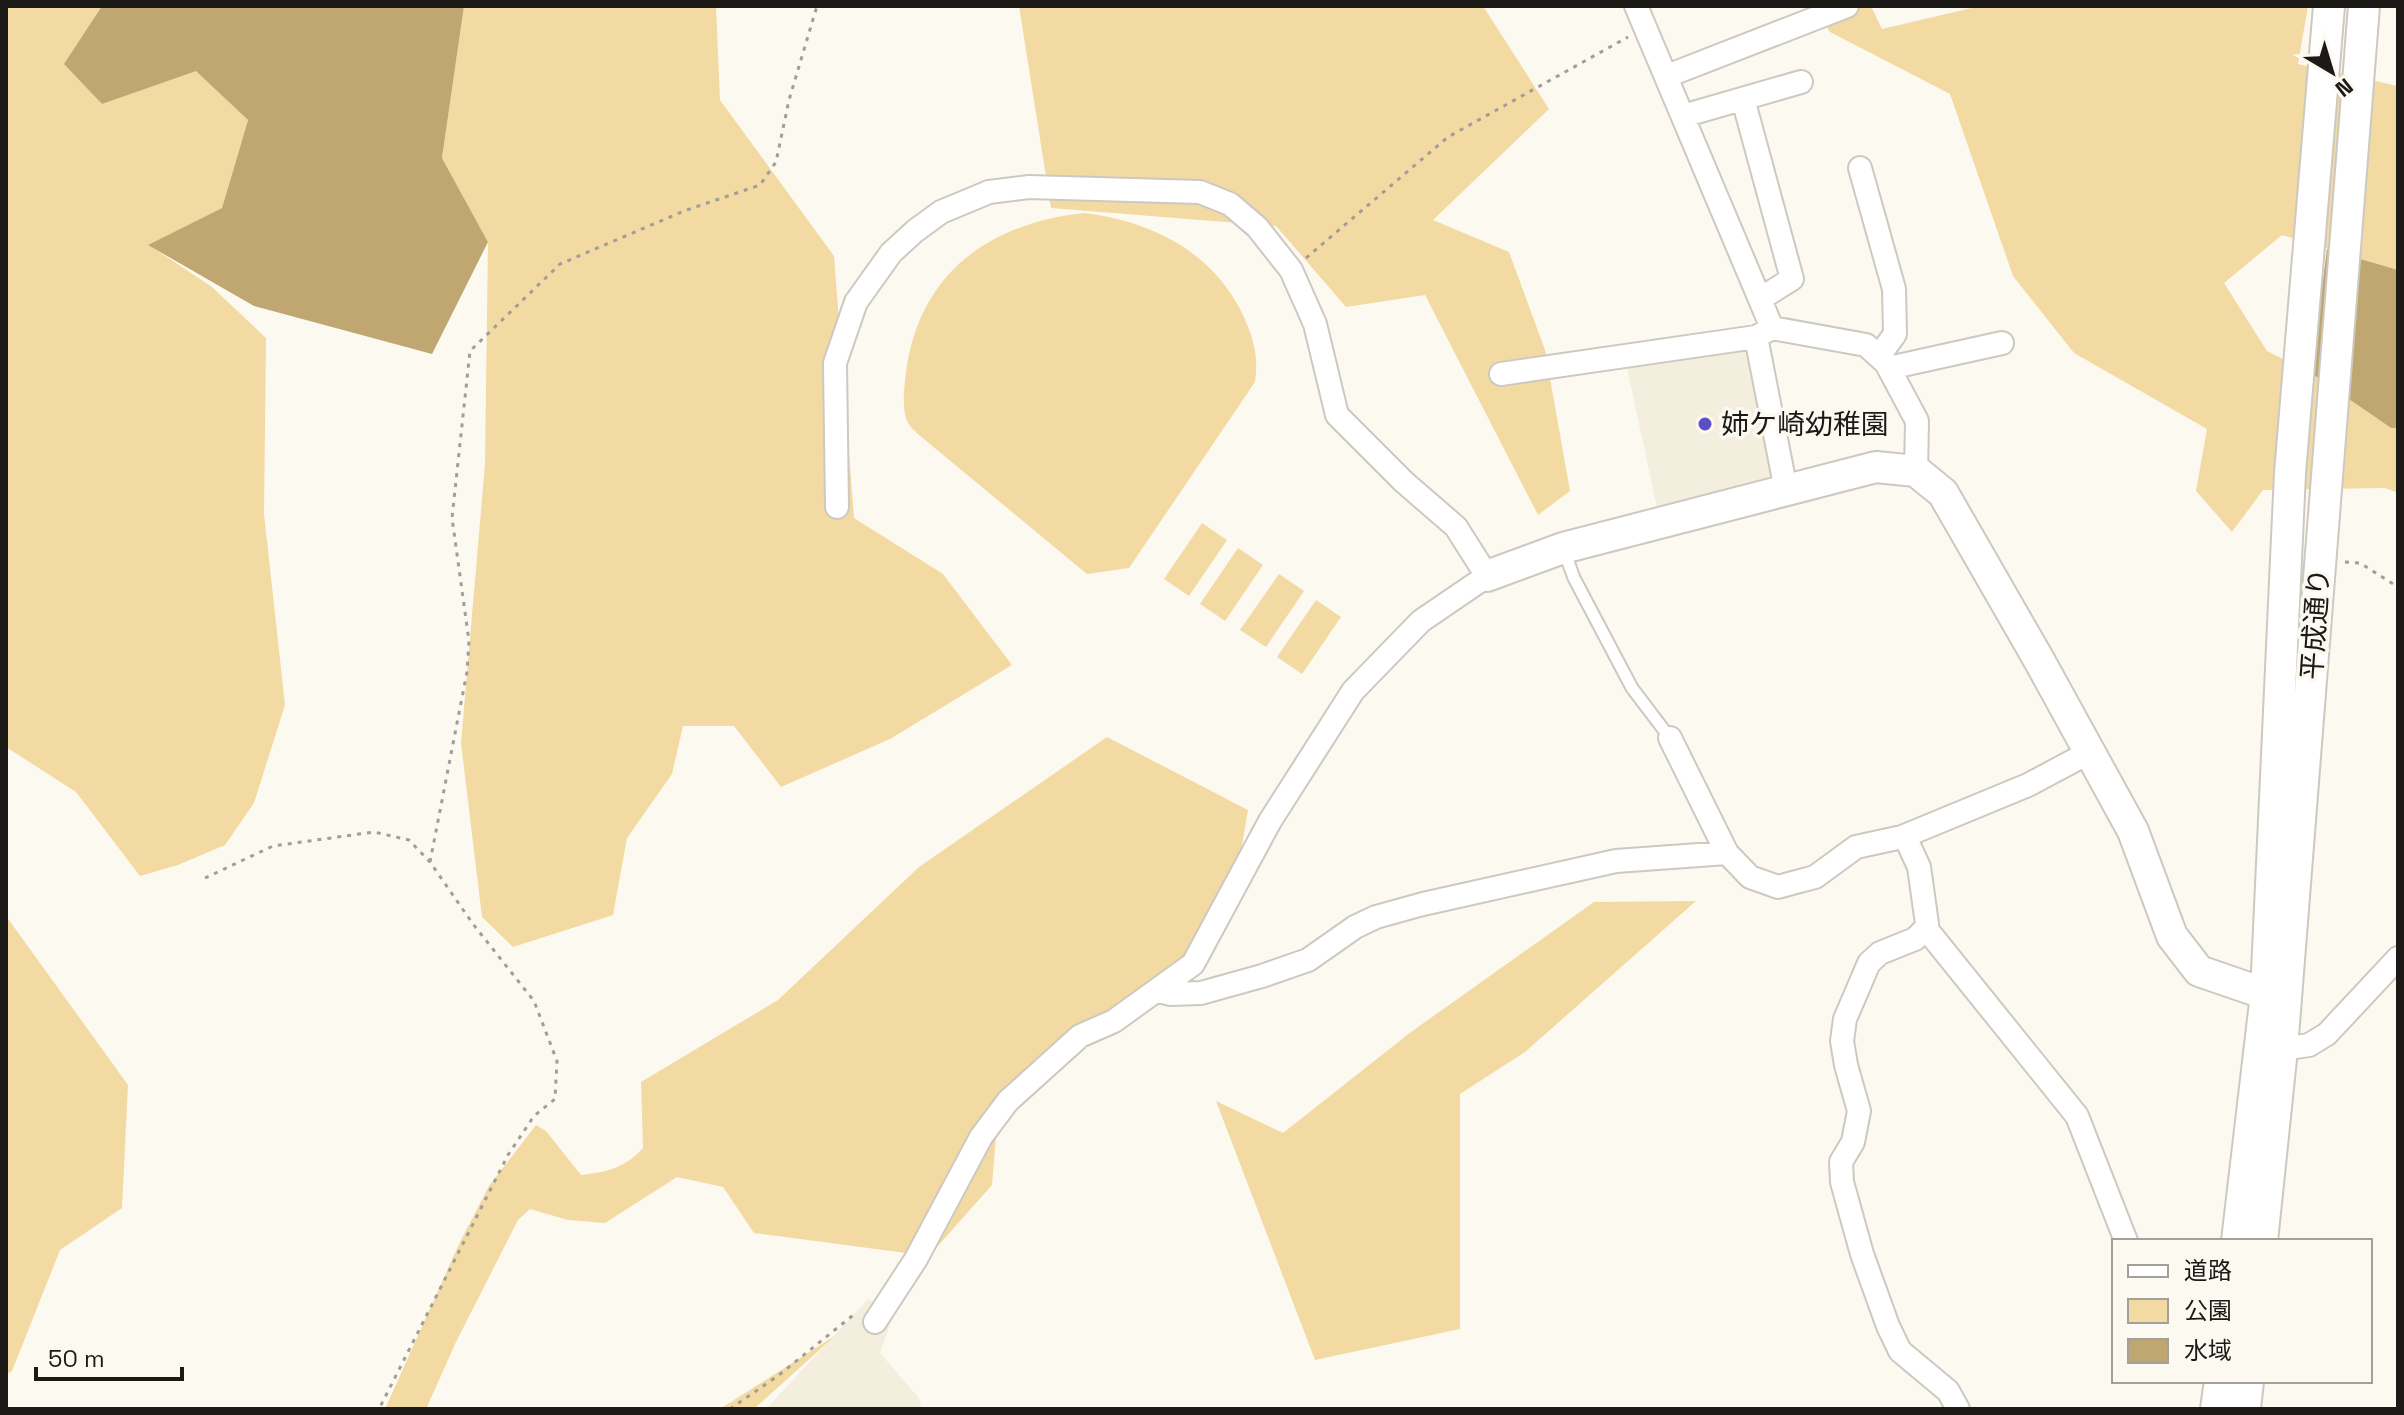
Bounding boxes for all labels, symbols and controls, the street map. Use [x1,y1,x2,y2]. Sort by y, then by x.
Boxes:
north arrow [2292,32,2372,112]
text: N [2330,72,2359,103]
place label: 姉ケ崎幼稚園 [1721,406,1889,442]
marker: 姉ケ崎幼稚園 [1696,415,1714,433]
street label: 平成通り [2293,567,2337,681]
legend [2112,1239,2372,1383]
text: 道路 [2184,1255,2232,1286]
text: 公園 [2184,1295,2232,1326]
scale bar [36,1331,182,1381]
text: 水域 [2184,1335,2232,1366]
text: 50 m [48,1343,105,1374]

